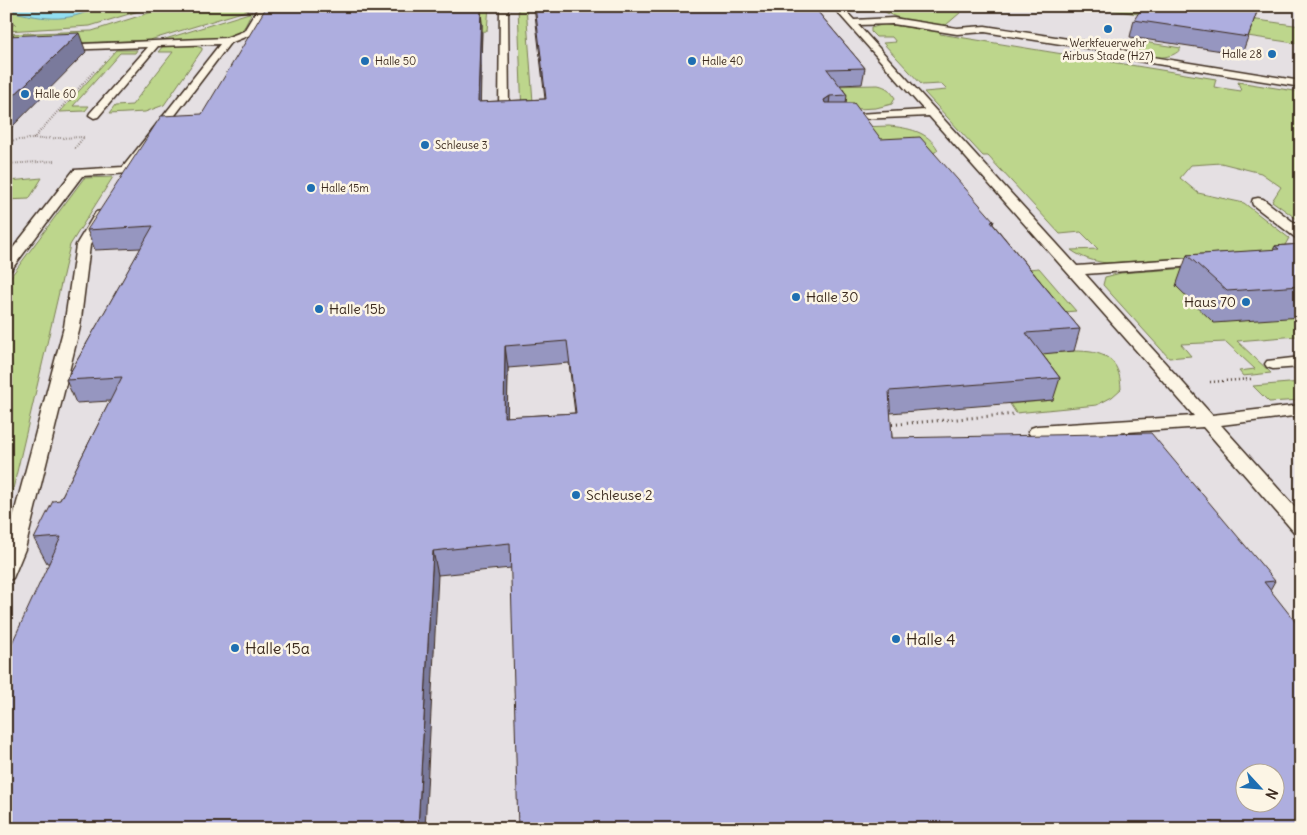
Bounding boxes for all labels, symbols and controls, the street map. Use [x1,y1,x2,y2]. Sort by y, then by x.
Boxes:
marker: Werkfeuerwehr Airbus Stade (H27) [1102,23,1114,35]
place label: Werkfeuerwehr Airbus Stade (H27) [1063,36,1153,63]
place label: Halle 28 [1222,47,1262,61]
marker: Halle 28 [1266,48,1278,60]
place label: Halle 50 [375,54,416,68]
place label: Halle 40 [702,54,743,68]
marker: Halle 50 [359,55,371,67]
marker: Halle 40 [686,55,698,67]
place label: Halle 60 [35,87,76,101]
marker: Halle 60 [19,88,31,100]
place label: Schleuse 3 [435,138,488,152]
marker: Schleuse 3 [419,139,431,151]
place label: Halle 15m [321,181,369,195]
marker: Halle 15m [305,182,317,194]
place label: Halle 30 [806,288,858,306]
marker: Halle 30 [790,291,802,303]
place label: Haus 70 [1184,293,1236,311]
marker: Haus 70 [1240,296,1252,308]
place label: Halle 15b [329,300,386,318]
marker: Halle 15b [313,303,325,315]
place label: Schleuse 2 [586,486,653,504]
marker: Schleuse 2 [570,489,582,501]
place label: Halle 4 [906,629,955,649]
marker: Halle 4 [890,633,902,645]
place label: Halle 15a [245,638,310,658]
marker: Halle 15a [229,642,241,654]
north arrow [1234,762,1284,812]
text: N [1261,785,1282,802]

